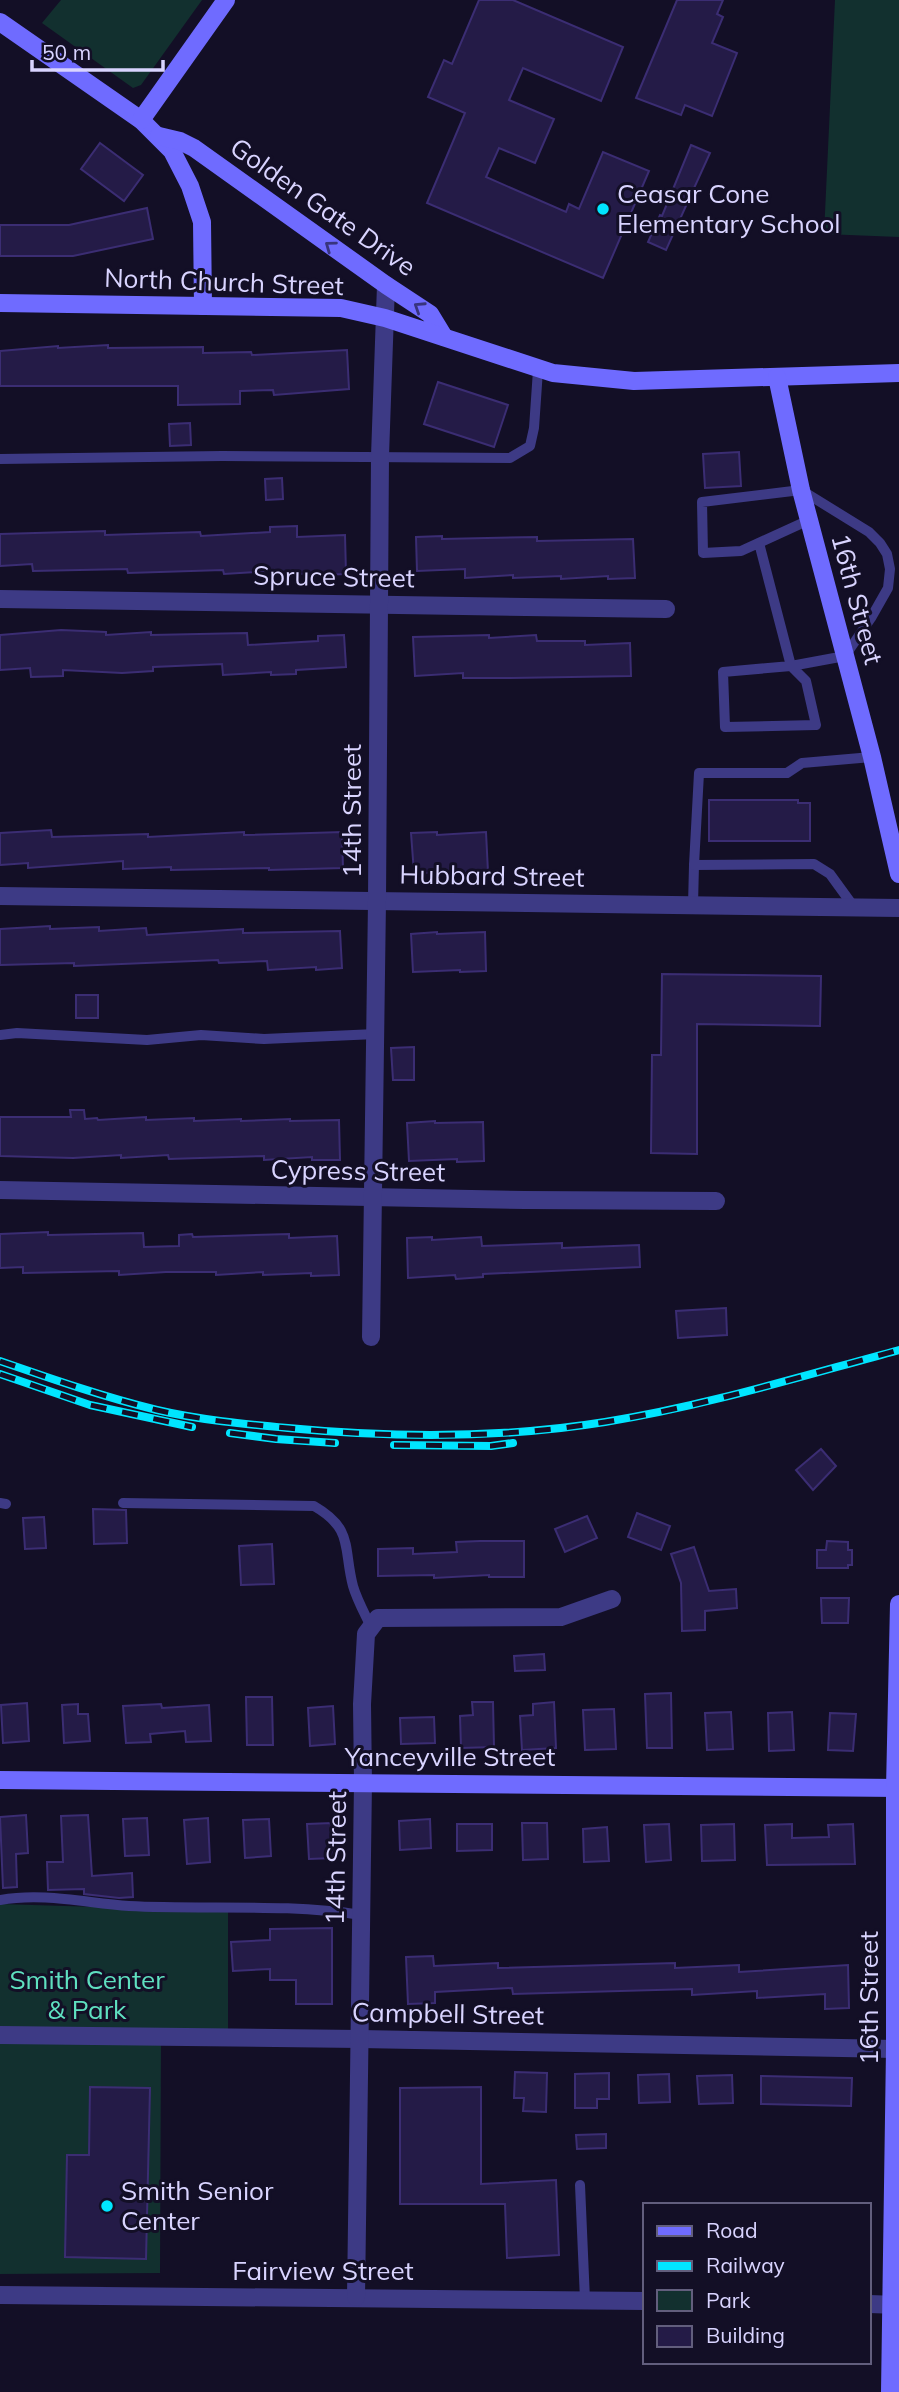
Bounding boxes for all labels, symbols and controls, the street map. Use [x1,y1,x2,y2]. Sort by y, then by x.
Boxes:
scale bar [32,28,163,72]
text: 50 m [42,39,91,65]
street label: Golden Gate Drive [224,130,422,283]
place label: Ceasar Cone Elementary School [617,177,841,240]
marker: Ceasar Cone Elementary School [595,201,611,217]
one-way arrow [325,242,338,254]
street label: North Church Street [104,261,344,302]
one-way arrow [414,302,427,315]
street label: 16th Street [824,530,891,668]
street label: Spruce Street [253,559,415,594]
street label: 14th Street [335,744,368,878]
street label: Hubbard Street [399,857,585,894]
street label: Cypress Street [270,1152,446,1189]
street label: Yanceyville Street [344,1740,555,1773]
street label: 14th Street [318,1791,353,1925]
street label: 16th Street [852,1931,885,2065]
park label: Smith Center & Park [9,1963,165,2026]
street label: Campbell Street [352,1995,544,2032]
place label: Smith Senior Center [121,2174,274,2237]
marker: Smith Senior Center [99,2198,115,2214]
legend [643,2203,871,2364]
text: Road [706,2217,757,2243]
text: Railway [706,2252,785,2278]
street label: Fairview Street [232,2254,414,2287]
text: Park [706,2287,750,2313]
text: Building [706,2322,785,2348]

